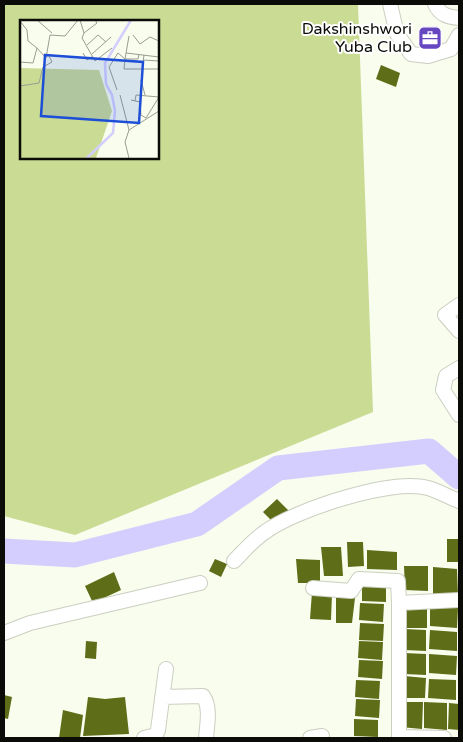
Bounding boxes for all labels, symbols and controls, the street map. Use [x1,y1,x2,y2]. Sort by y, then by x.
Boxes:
place label: Dakshinshwori Yuba Club [302,19,412,57]
inset map [20,20,159,159]
office icon: Dakshinshwori Yuba Club [417,25,443,51]

